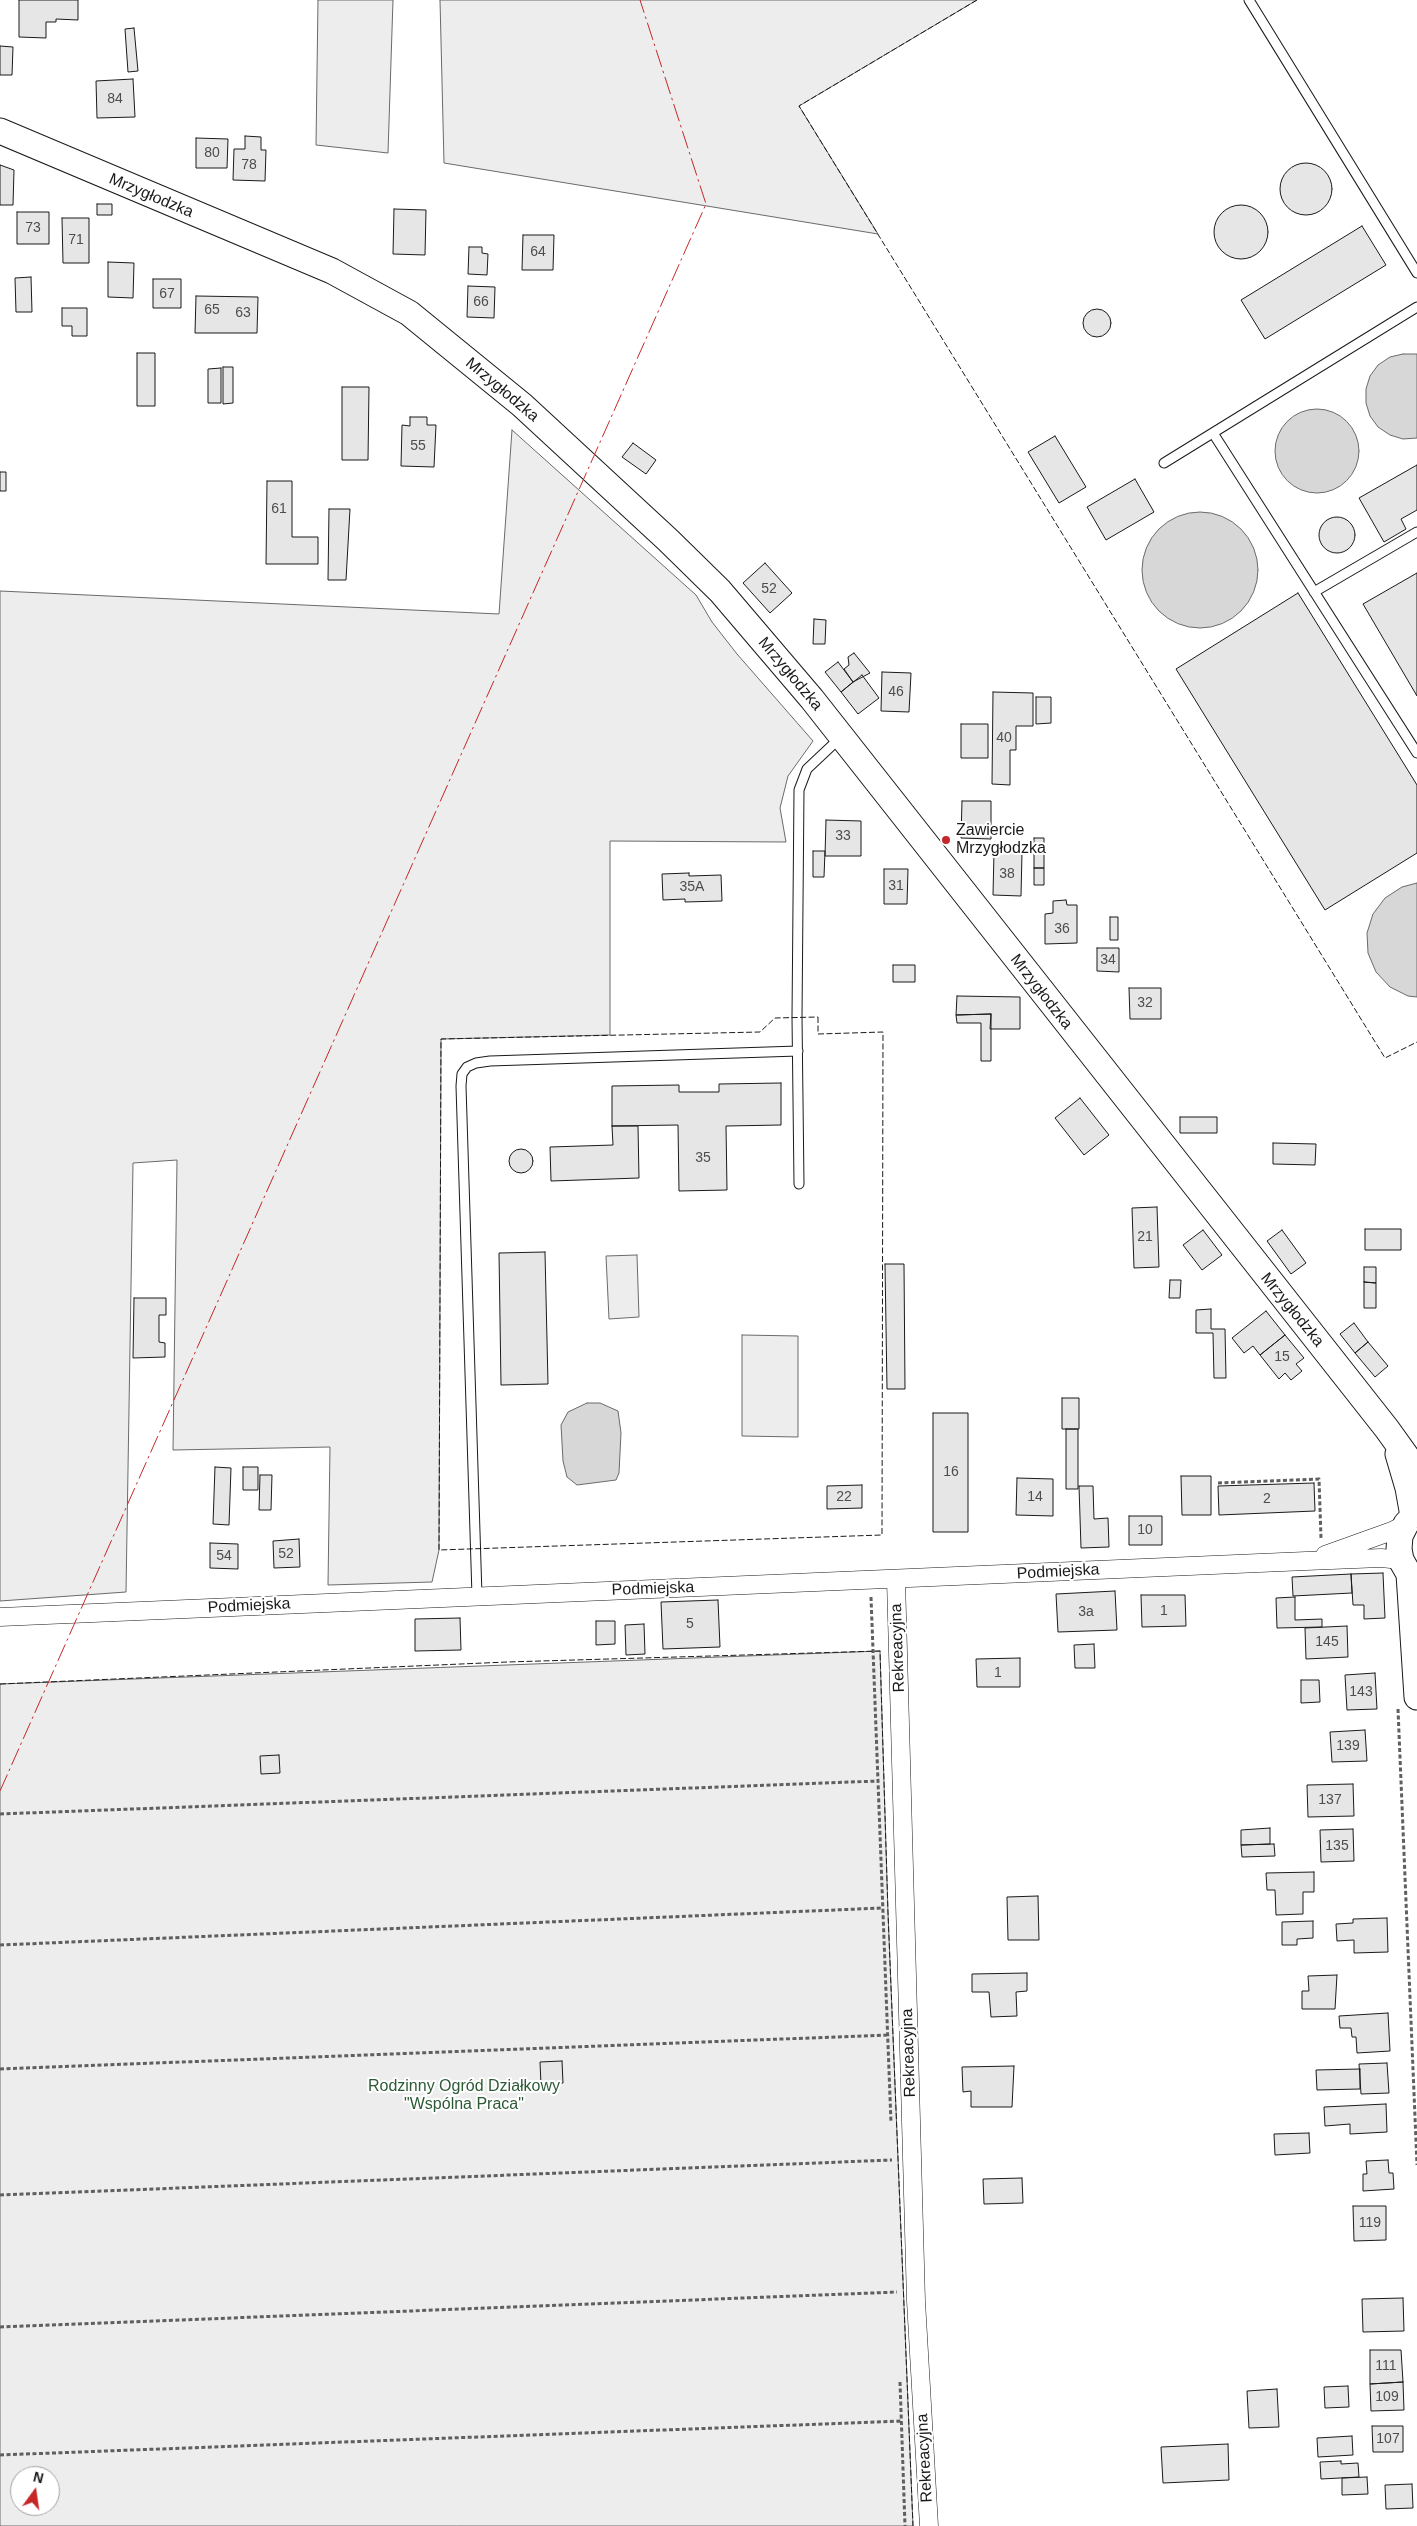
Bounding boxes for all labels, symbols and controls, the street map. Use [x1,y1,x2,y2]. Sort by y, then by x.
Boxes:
house number: 84 [107,91,123,107]
house number: 80 [204,145,220,161]
house number: 78 [241,157,257,173]
street label: Mrzygłodzka [106,170,196,222]
house number: 73 [25,220,41,236]
house number: 71 [68,232,84,248]
house number: 64 [530,244,546,260]
house number: 67 [159,286,175,302]
house number: 66 [473,294,489,310]
house number: 65 [204,302,220,318]
house number: 63 [235,305,251,321]
street label: Mrzygłodzka [461,354,543,426]
house number: 55 [410,438,426,454]
house number: 61 [271,501,287,517]
house number: 52 [761,581,777,597]
street label: Mrzygłodzka [754,633,826,715]
house number: 46 [888,684,904,700]
house number: 40 [996,730,1012,746]
place label: Zawiercie Mrzygłodzka [956,821,1046,859]
house number: 33 [835,828,851,844]
marker: Zawiercie Mrzygłodzka [940,834,952,846]
house number: 38 [999,866,1015,882]
house number: 31 [888,878,904,894]
house number: 35A [680,879,704,895]
house number: 36 [1054,921,1070,937]
street label: Mrzygłodzka [1006,951,1076,1033]
house number: 34 [1100,952,1116,968]
house number: 32 [1137,995,1153,1011]
house number: 35 [695,1150,711,1166]
house number: 21 [1137,1229,1153,1245]
street label: Mrzygłodzka [1256,1269,1328,1351]
house number: 15 [1274,1349,1290,1365]
house number: 16 [943,1464,959,1480]
house number: 22 [836,1489,852,1505]
house number: 14 [1027,1489,1043,1505]
house number: 2 [1263,1491,1271,1507]
house number: 10 [1137,1522,1153,1538]
house number: 52 [278,1546,294,1562]
house number: 54 [216,1548,232,1564]
street label: Podmiejska [1016,1560,1100,1584]
street label: Podmiejska [611,1578,695,1600]
street label: Podmiejska [207,1594,291,1618]
street label: Rekreacyjna [887,1603,909,1693]
house number: 1 [1160,1603,1168,1619]
house number: 3a [1078,1604,1094,1620]
house number: 5 [686,1616,694,1632]
house number: 145 [1315,1634,1339,1650]
house number: 1 [994,1665,1002,1681]
house number: 143 [1349,1684,1373,1700]
house number: 139 [1336,1738,1360,1754]
house number: 137 [1318,1792,1342,1808]
house number: 135 [1325,1838,1349,1854]
street label: Rekreacyjna [898,2008,920,2098]
park label: Rodzinny Ogród Działkowy "Wspólna Praca" [368,2077,560,2115]
house number: 119 [1359,2215,1381,2231]
house number: 111 [1375,2358,1397,2374]
house number: 109 [1375,2389,1399,2405]
street label: Rekreacyjna [913,2413,937,2503]
house number: 107 [1376,2431,1400,2447]
north arrow [10,2466,60,2516]
text: N [32,2468,45,2486]

